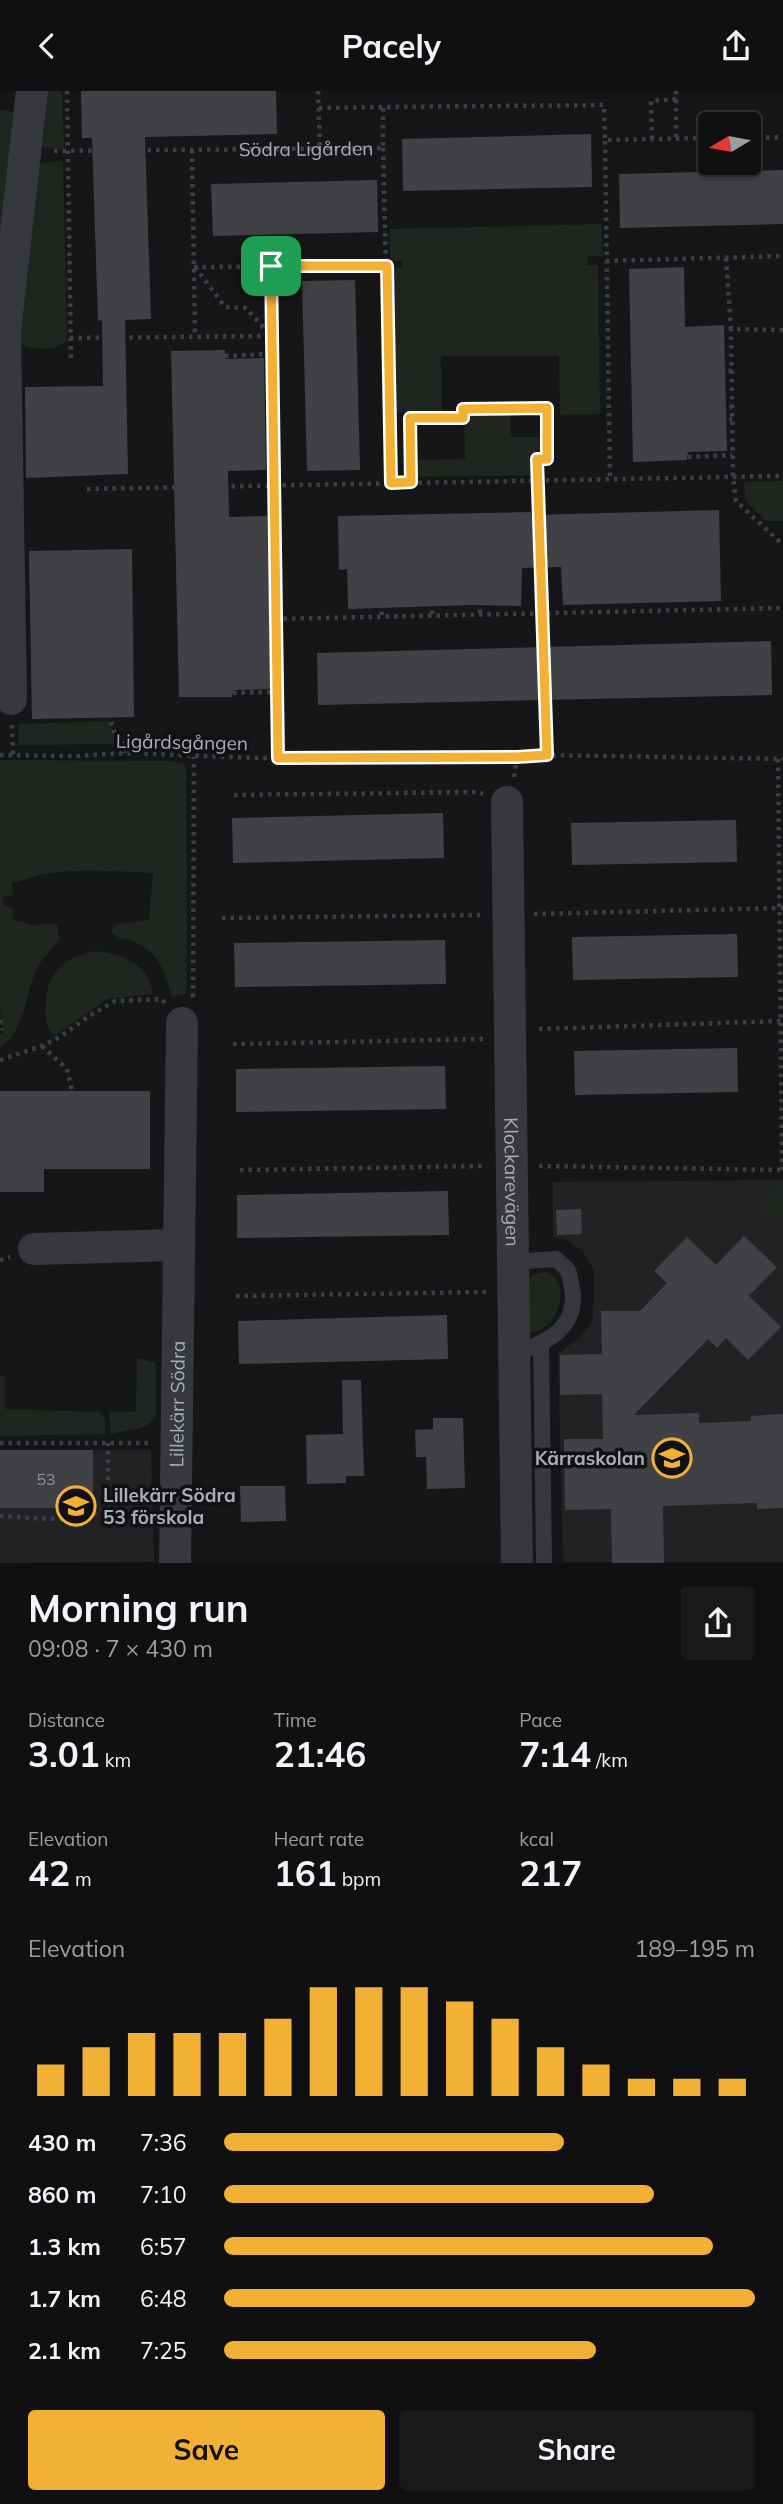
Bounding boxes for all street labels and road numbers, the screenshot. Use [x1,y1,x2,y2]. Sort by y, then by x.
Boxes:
street label: Södra Ligården [239,136,373,161]
street label: Ligårdsgången [116,729,248,755]
street label: Klockarevägen [499,1117,525,1247]
street label: Lillekärr Södra [164,1341,190,1467]

